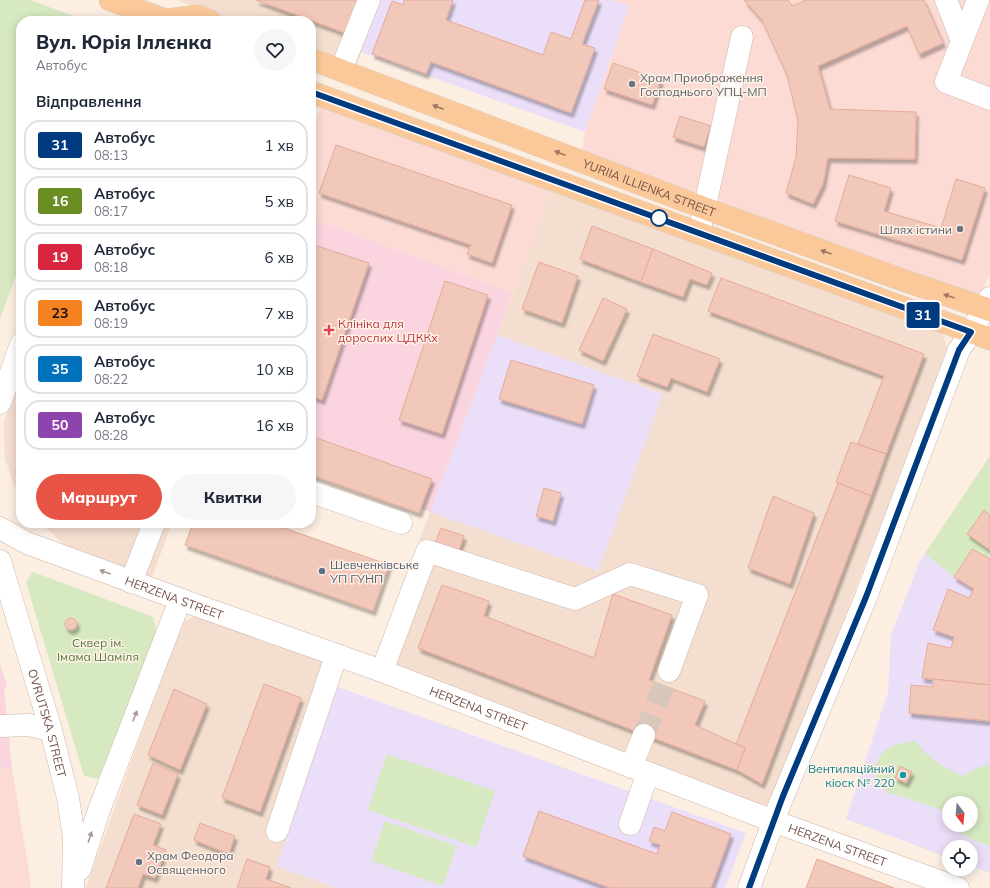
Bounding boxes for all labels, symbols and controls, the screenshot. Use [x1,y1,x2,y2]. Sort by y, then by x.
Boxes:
button: heart [254,29,296,71]
text: Вул. Юрія Іллєнка [36,30,212,54]
text: Автобус [36,57,87,73]
place label: Храм Приображення Господнього УПЦ-МП [640,70,767,99]
marker: Храм Приображення Господнього УПЦ-МП [627,79,637,89]
text: Відправлення [36,92,142,111]
one-way arrow [432,104,444,110]
text: Автобус [94,128,155,147]
text: 31 [52,136,68,154]
text: 1 хв [265,136,294,155]
text: 08:13 [94,147,128,163]
one-way arrow [553,150,565,156]
street label: YURIIA ILLIENKA STREET [580,155,719,220]
text: Автобус [94,184,155,203]
text: 16 [52,192,68,210]
text: 5 хв [265,192,294,211]
text: 08:17 [94,203,128,219]
unlabelled marker [650,209,668,227]
place label: Шлях істини [880,222,952,237]
marker: Шлях істини [955,224,965,234]
text: Автобус [94,240,155,259]
text: 19 [52,248,68,266]
text: 6 хв [265,248,294,267]
one-way arrow [820,249,832,255]
text: 08:18 [94,259,128,275]
one-way arrow [942,292,954,298]
text: Автобус [94,296,155,315]
line badge: 31 [905,302,941,328]
text: 23 [52,304,68,322]
text: 7 хв [265,304,294,323]
text: 31 [915,306,931,324]
text: 08:19 [94,315,128,331]
place label: Клініка для дорослих ЦДККх [338,316,438,345]
marker: Клініка для дорослих ЦДККх [323,324,335,336]
text: Автобус [94,352,155,371]
text: 35 [52,360,68,378]
text: 10 хв [256,360,294,379]
text: 08:22 [94,371,128,387]
text: Автобус [94,408,155,427]
text: 50 [52,416,68,434]
text: 16 хв [256,416,294,435]
text: 08:28 [94,427,128,443]
button: Маршрут [36,474,162,520]
button: Квитки [170,474,296,520]
place label: Шевченківське УП ГУНП [329,557,419,586]
marker: Шевченківське УП ГУНП [317,566,327,576]
one-way arrow [98,568,110,574]
street label: HERZENA STREET [123,572,226,622]
park label: Сквер ім. Імама Шаміля [57,635,139,664]
street label: OVRUTSKA STREET [25,667,70,780]
street label: HERZENA STREET [428,683,531,734]
one-way arrow [133,709,139,721]
place label: Вентиляційний кіоск № 220 [808,761,895,790]
marker: Вентиляційний кіоск № 220 [898,770,908,780]
north arrow [942,796,978,832]
map controls [942,796,978,876]
street label: HERZENA STREET [786,820,890,869]
one-way arrow [87,831,93,843]
button: locate [942,840,978,876]
place label: Храм Феодора Освященного [147,848,234,877]
marker: Храм Феодора Освященного [134,857,144,867]

